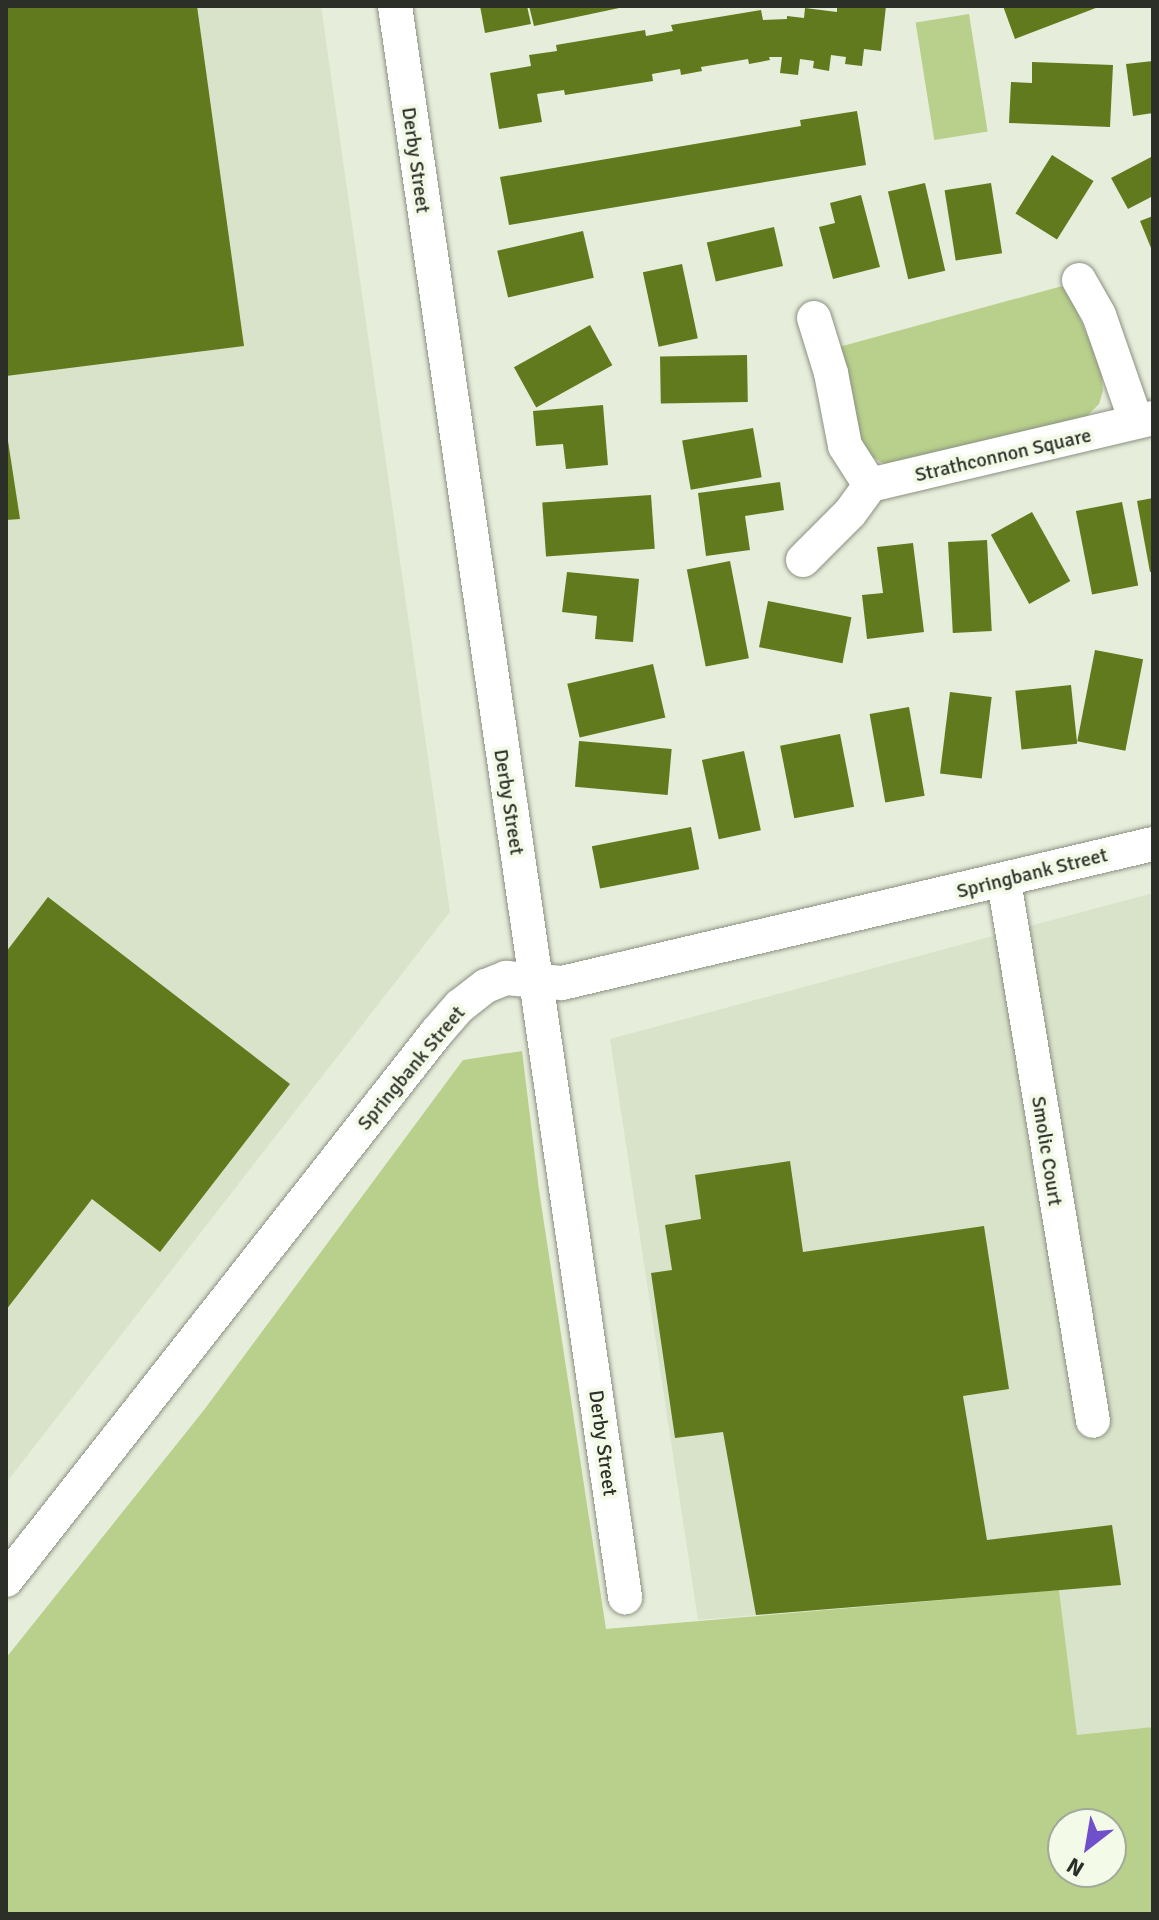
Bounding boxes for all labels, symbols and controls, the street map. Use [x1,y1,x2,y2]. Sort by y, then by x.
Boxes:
street label: Derby Street [397,105,435,215]
street label: Strathconnon Square [913,423,1093,487]
street label: Derby Street [489,747,529,857]
street label: Springbank Street [954,843,1110,903]
street label: Springbank Street [352,1001,470,1135]
street label: Smolic Court [1027,1095,1067,1207]
street label: Derby Street [584,1388,622,1498]
north arrow [1047,1808,1127,1888]
text: N [1062,1852,1089,1883]

